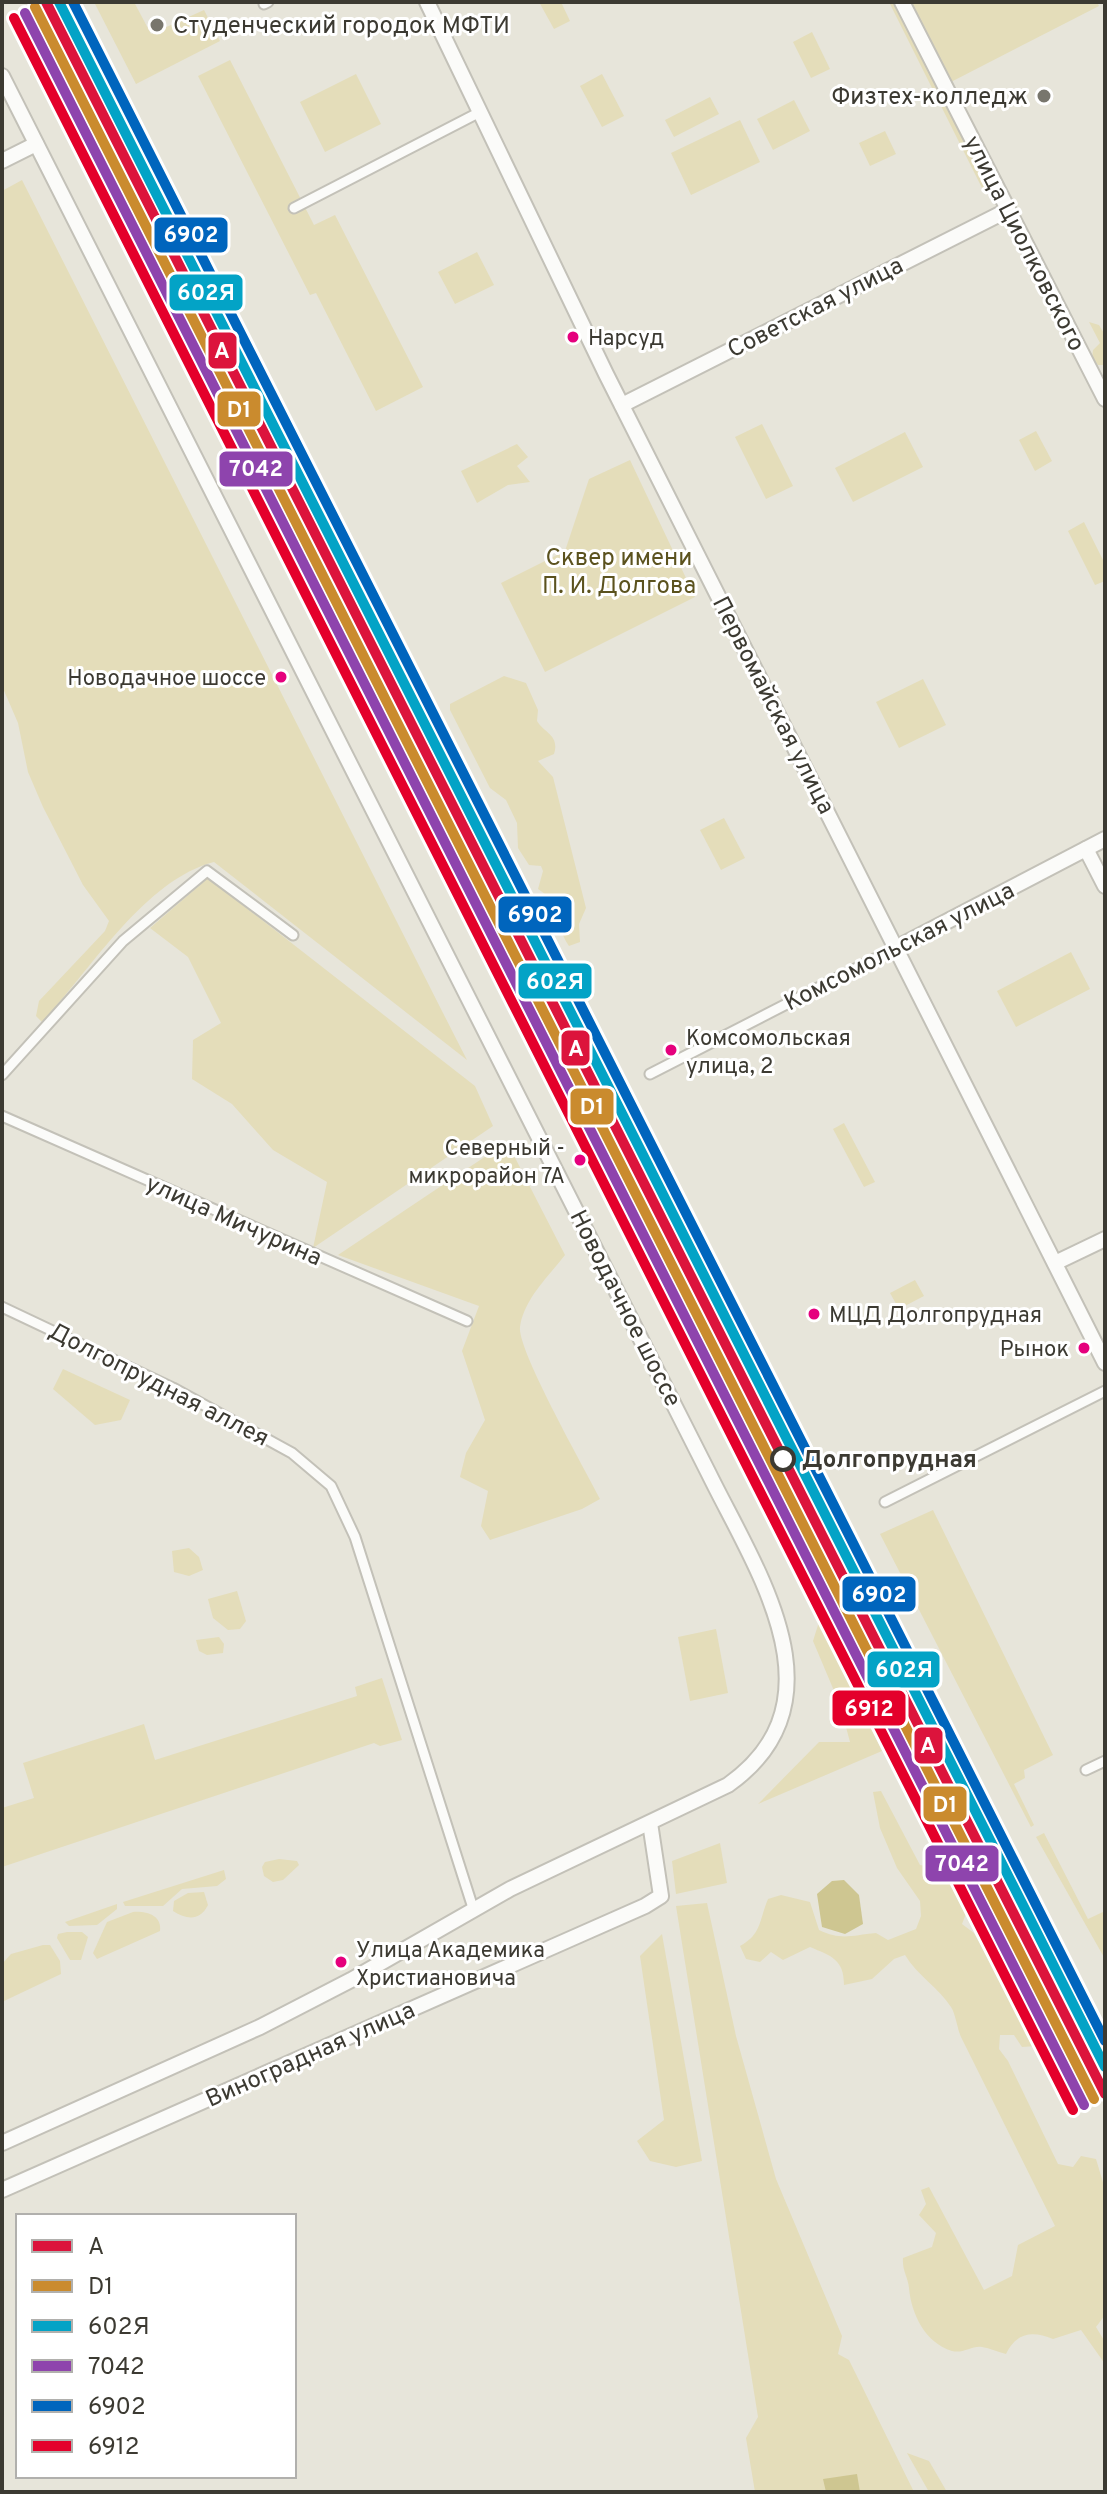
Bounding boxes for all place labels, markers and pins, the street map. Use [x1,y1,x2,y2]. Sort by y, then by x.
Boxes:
place label: Студенческий городок МФТИ [173,12,510,42]
marker: Студенческий городок МФТИ [148,16,166,34]
place label: Физтех-колледж [831,83,1028,113]
marker: Физтех-колледж [1035,87,1053,105]
place label: Нарсуд [588,326,664,353]
marker: Нарсуд [565,329,581,345]
place label: Новодачное шоссе [67,666,266,693]
marker: Новодачное шоссе [273,669,289,685]
place label: Комсомольская улица, 2 [686,1026,851,1081]
marker: Комсомольская улица, 2 [663,1042,679,1058]
place label: Северный - микрорайон 7А [408,1136,565,1191]
marker: Северный - микрорайон 7А [572,1152,588,1168]
place label: МЦД Долгопрудная [829,1303,1042,1330]
marker: МЦД Долгопрудная [806,1306,822,1322]
place label: Рынок [1000,1337,1069,1364]
marker: Рынок [1076,1340,1092,1356]
place label: Долгопрудная [802,1446,977,1476]
marker: Долгопрудная [771,1447,795,1471]
place label: Улица Академика Христиановича [356,1938,545,1993]
marker: Улица Академика Христиановича [333,1954,349,1970]

